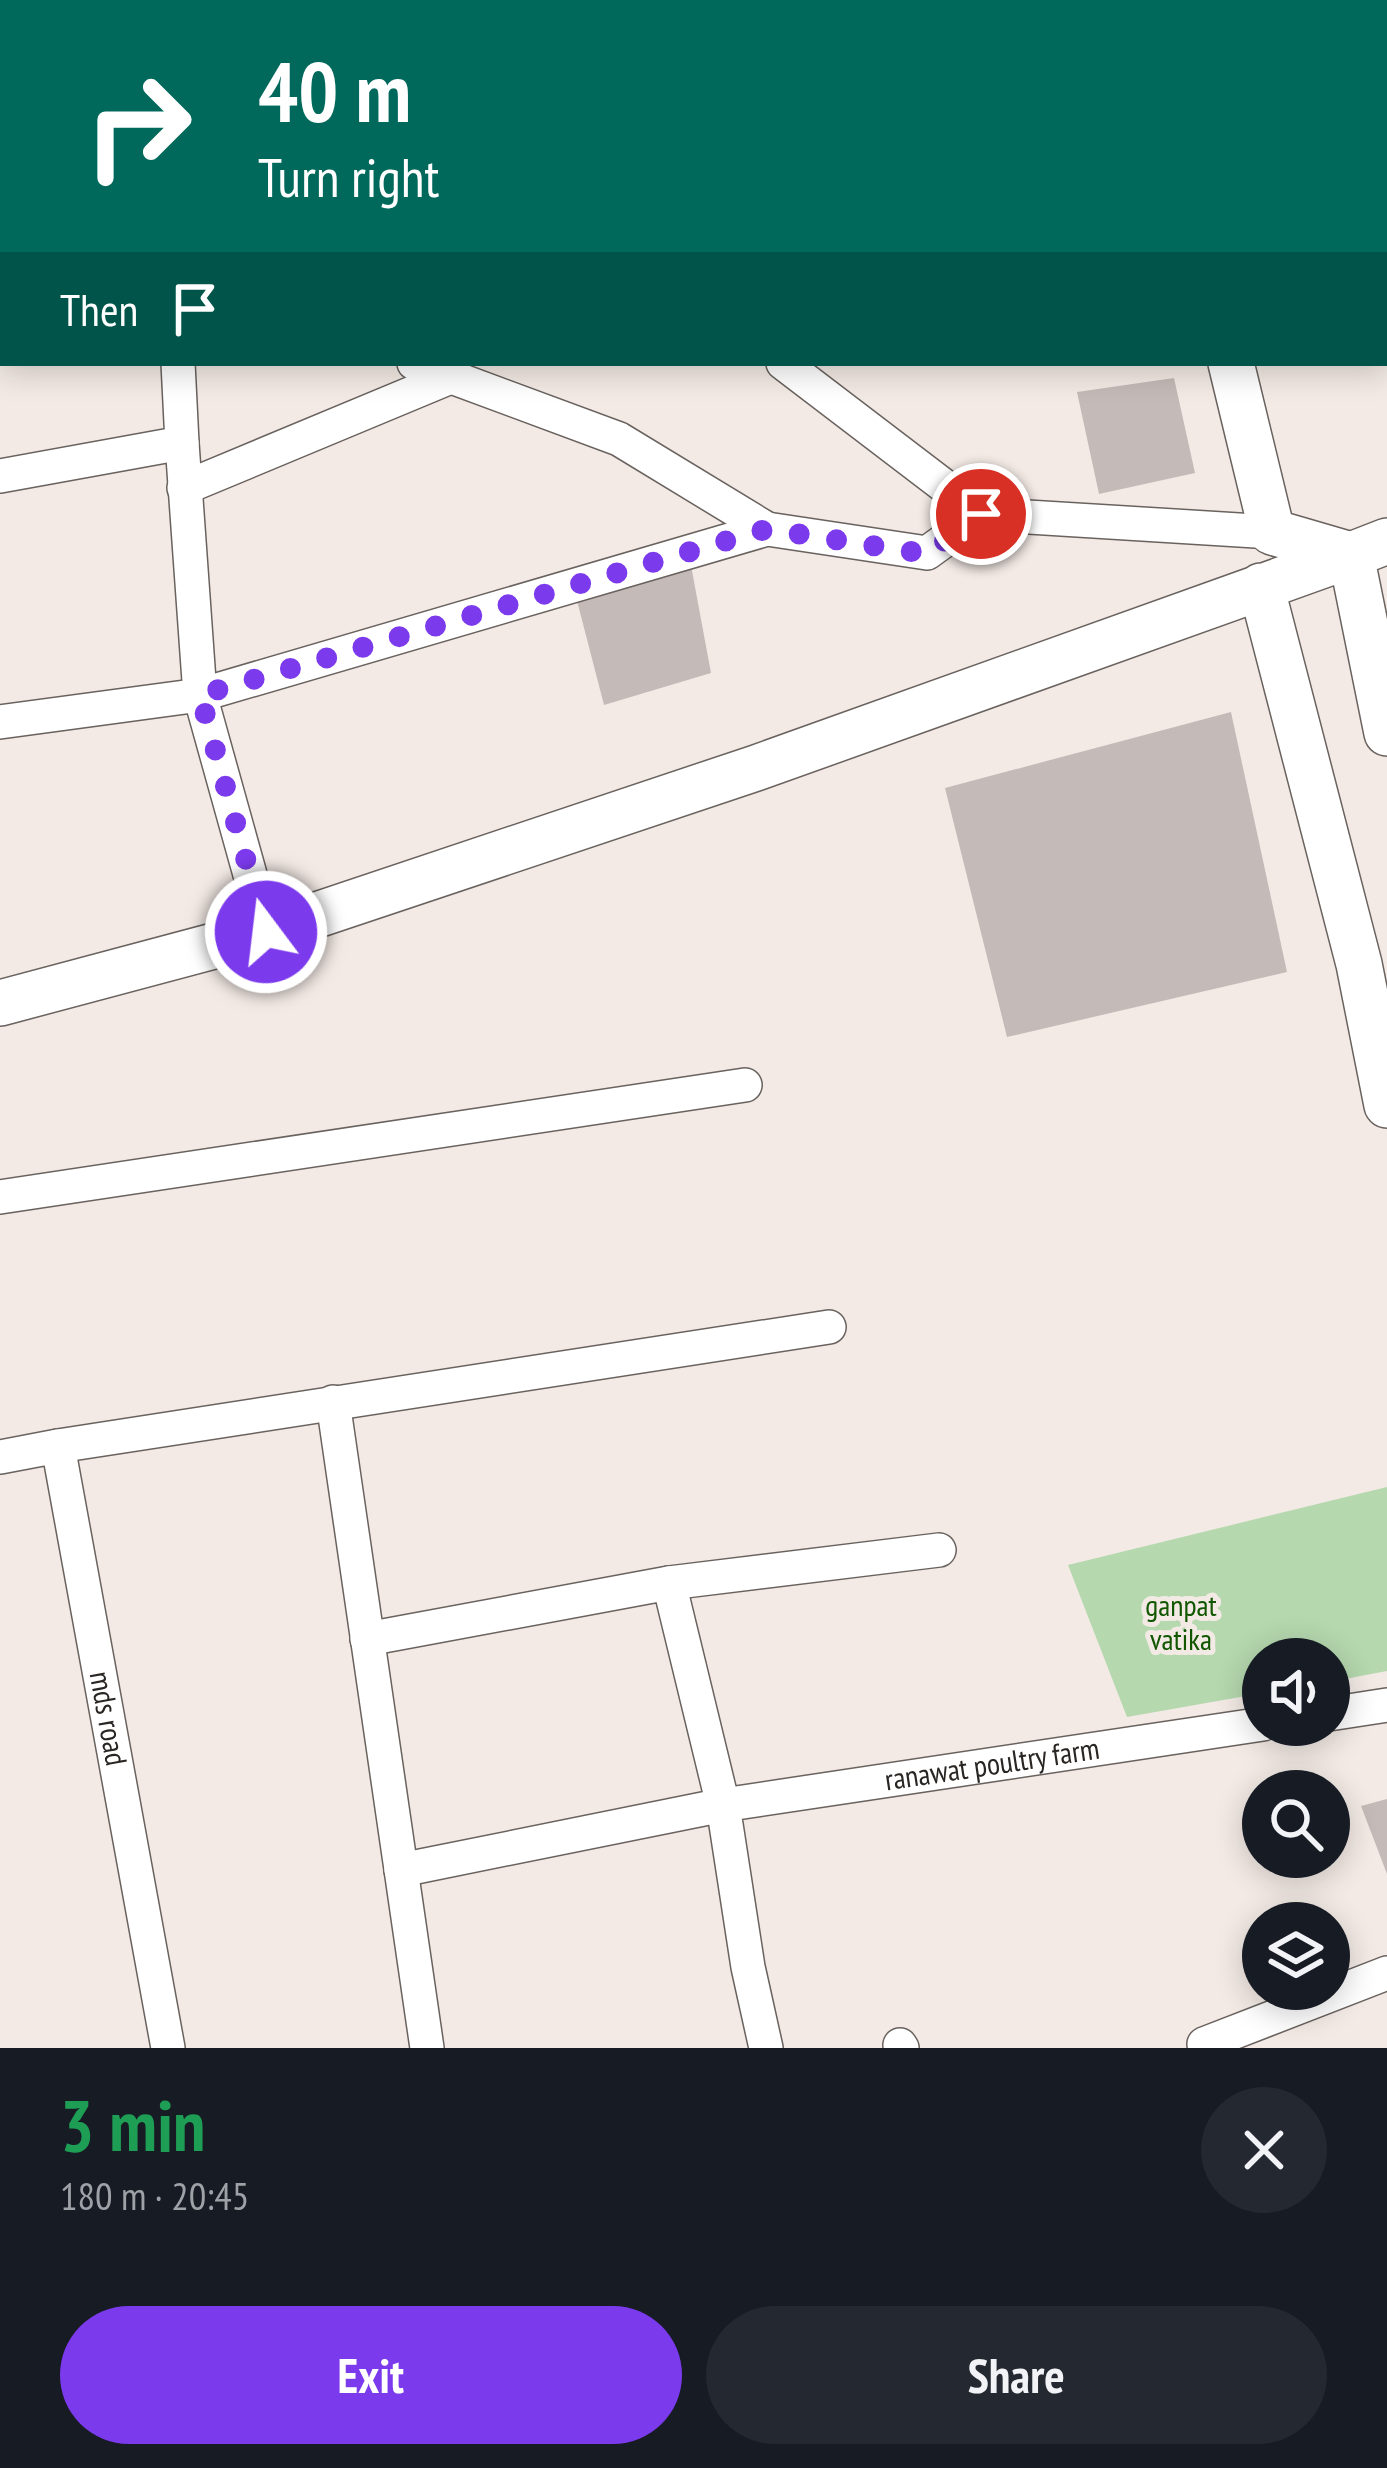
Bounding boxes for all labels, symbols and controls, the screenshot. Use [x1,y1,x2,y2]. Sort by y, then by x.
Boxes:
text: 40 m [258,36,411,145]
icon: right [60,48,216,204]
text: Turn right [258,142,439,212]
icon: arrive [162,276,228,342]
text: Then [60,280,138,338]
pin [930,463,1032,565]
icon: arrive [948,481,1014,547]
position arrow [203,869,329,995]
park label: ganpat vatika [1145,1585,1217,1658]
map controls [1242,1638,1350,2010]
button: sound [1242,1638,1350,1746]
street label: mds road [82,1668,137,1769]
street label: ranawat poultry farm [882,1728,1102,1798]
button: search [1242,1770,1350,1878]
button: layers [1242,1902,1350,2010]
text: 3 min [60,2078,205,2171]
button: close [1201,2087,1327,2213]
text: 180 m · 20:45 [60,2170,249,2221]
button: Exit [60,2306,682,2444]
button: Share [706,2306,1327,2444]

